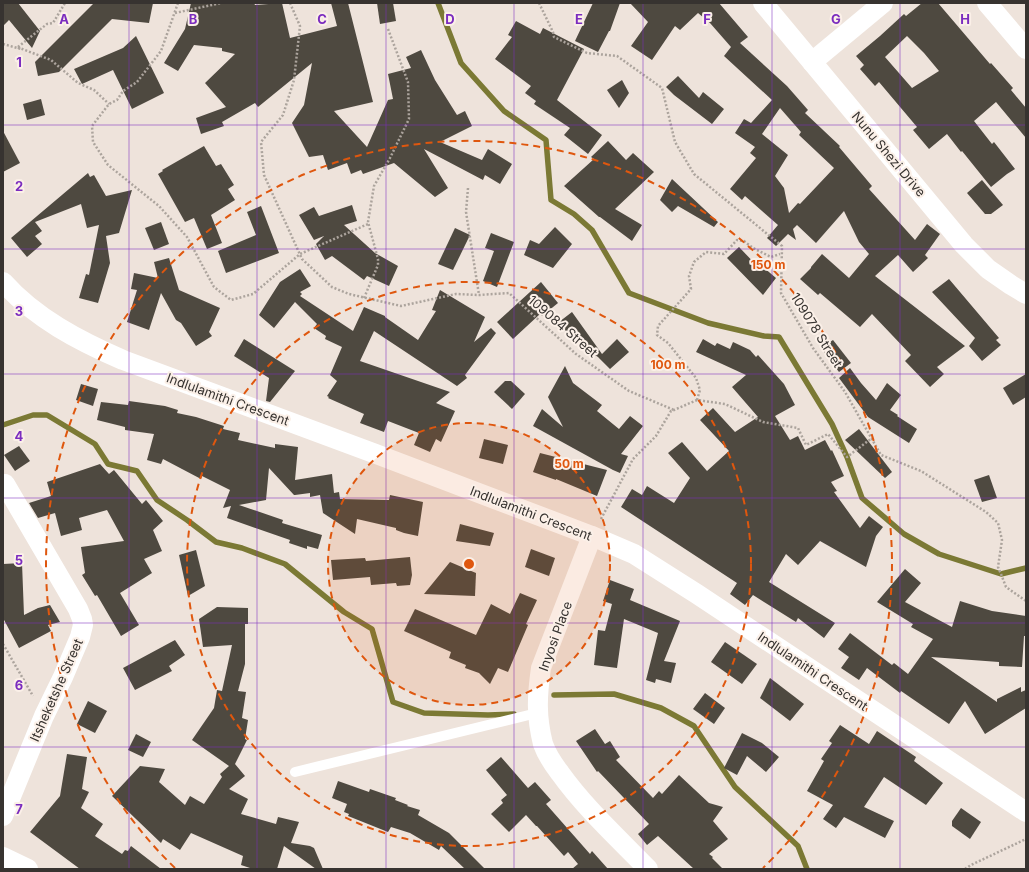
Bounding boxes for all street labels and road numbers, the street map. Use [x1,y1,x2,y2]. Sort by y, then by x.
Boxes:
street label: Nunu Shezi Drive [849,108,929,200]
street label: 109078 Street [788,290,846,370]
street label: 109084 Street [525,292,601,360]
street label: Indlulamithi Crescent [165,369,291,429]
street label: Indlulamithi Crescent [468,482,594,544]
street label: Inyosi Place [535,599,575,673]
street label: Indlulamithi Crescent [755,628,871,714]
street label: Itsheketshe Street [26,636,86,744]

